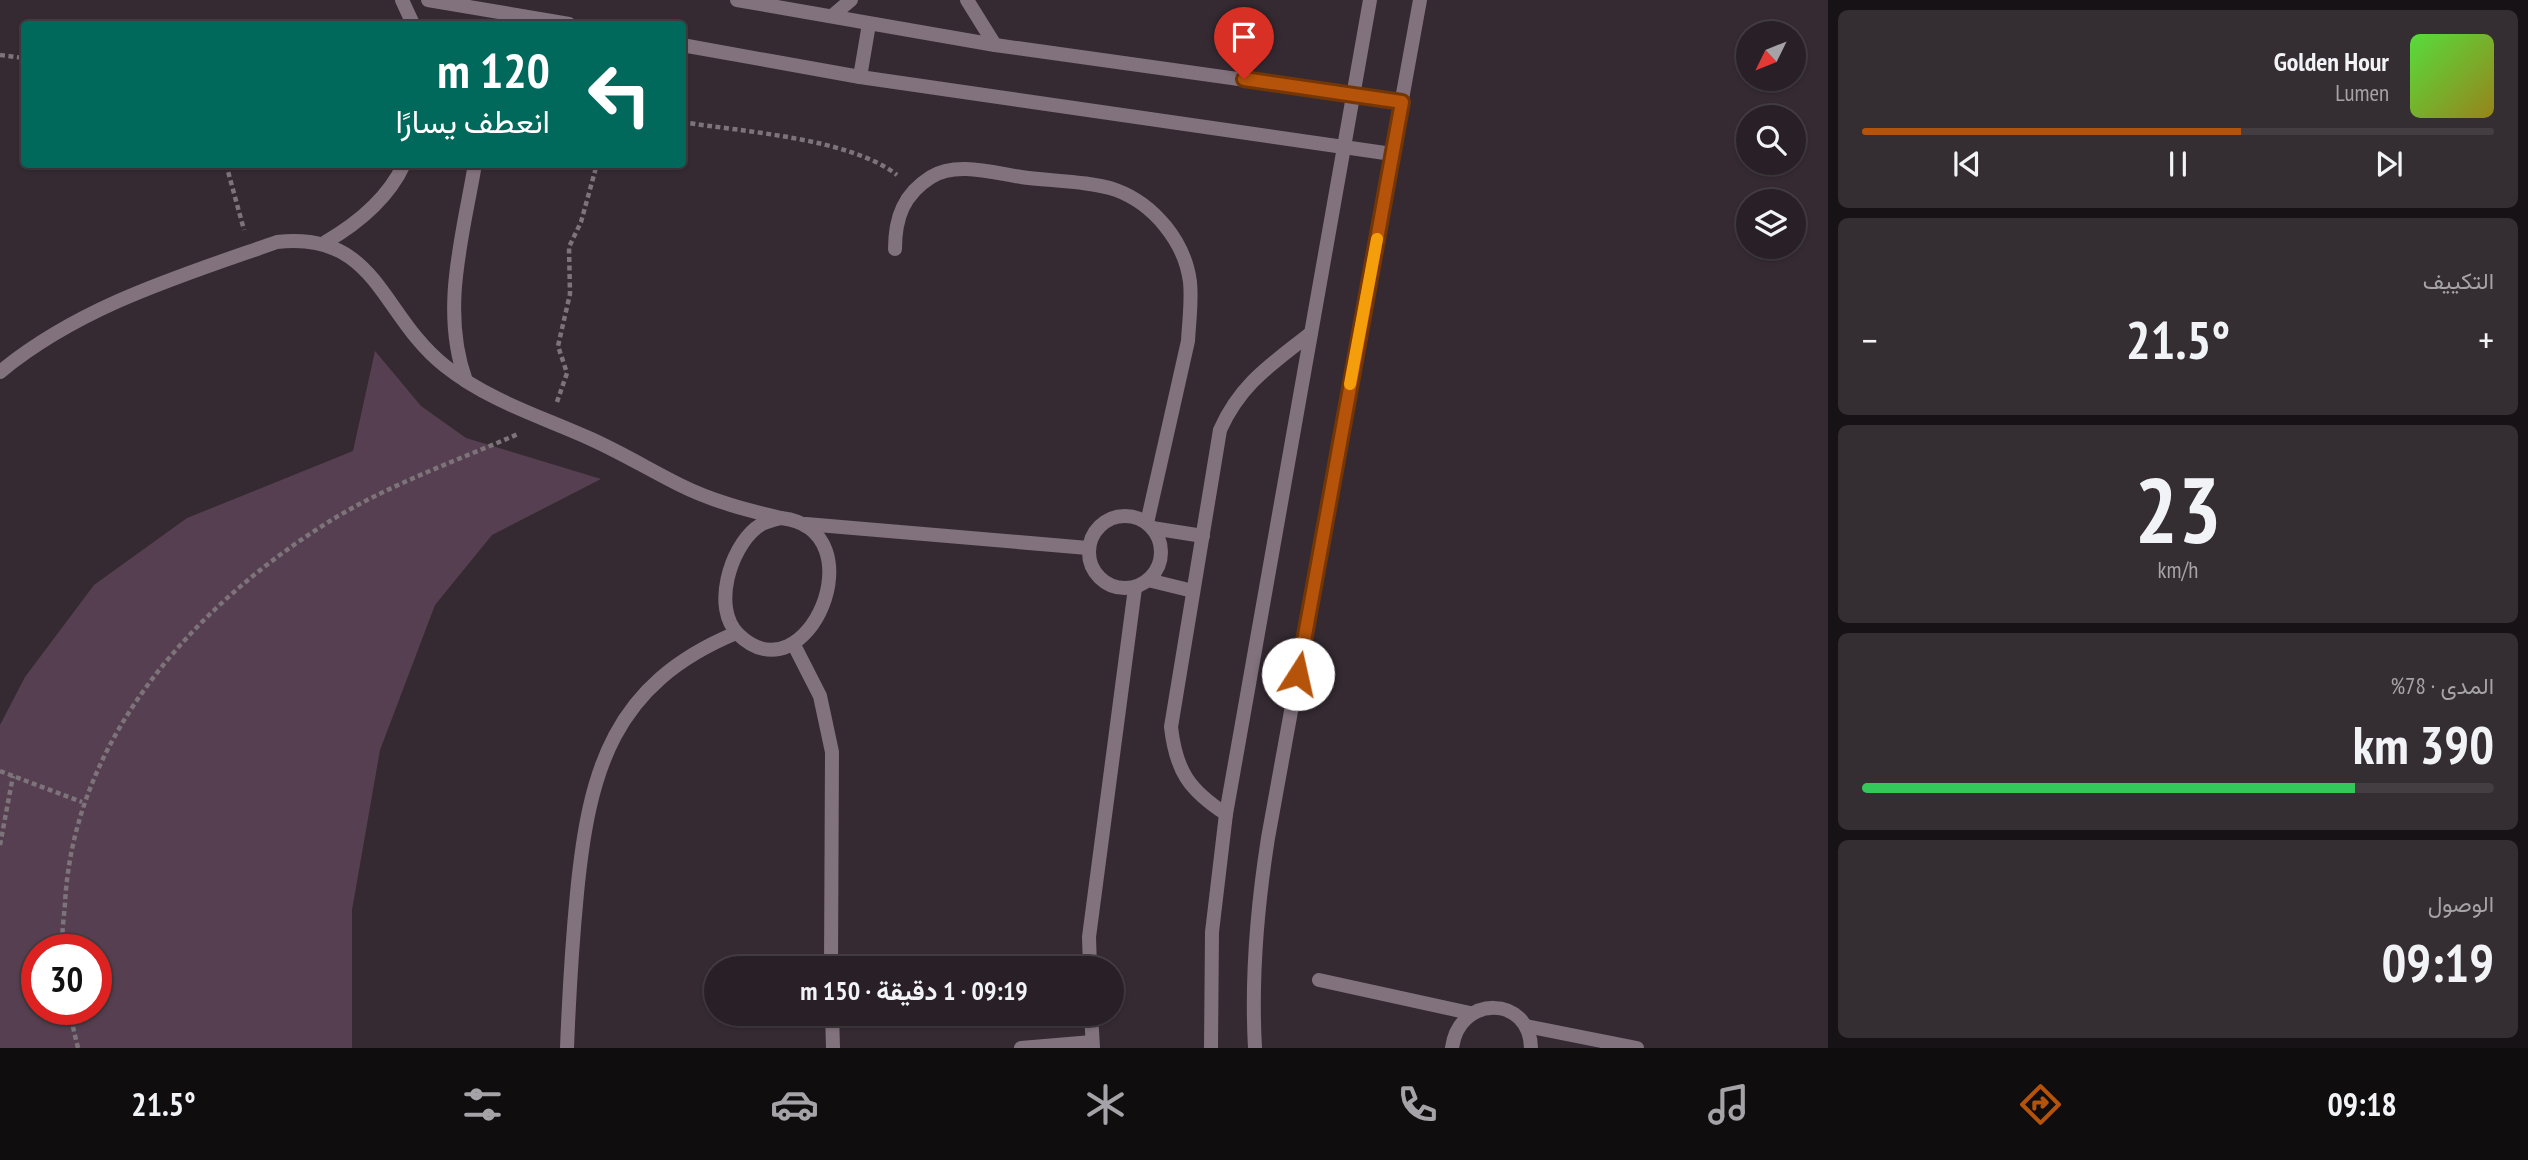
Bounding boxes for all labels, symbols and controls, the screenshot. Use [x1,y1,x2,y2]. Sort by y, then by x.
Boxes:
pin [1214,7,1274,79]
icon: arrive [1225,18,1263,56]
north arrow [1736,21,1806,91]
map controls [1736,21,1806,259]
text: 120 m [437,38,550,102]
text: Golden Hour [2274,45,2389,78]
icon: left [574,49,665,140]
text: Lumen [2335,78,2389,107]
text: انعطف يسارًا [395,100,550,142]
button: search [1736,105,1806,175]
icon: previous [1948,145,1986,183]
icon: pause [2159,145,2197,183]
icon: next [2370,145,2408,183]
button: layers [1736,189,1806,259]
text: التكييف [2423,266,2494,295]
text: 21.5° [2126,306,2230,373]
text: − [1862,315,1878,364]
text: + [2478,315,2494,364]
text: 23 [2135,450,2222,568]
text: km/h [2158,555,2198,584]
position arrow [1261,637,1335,711]
text: المدى · 78% [2390,671,2494,700]
text: 390 km [2353,711,2494,778]
text: الوصول [2428,889,2494,918]
text: 09:19 [2382,929,2494,996]
speed limit sign: 30 [21,934,112,1025]
text: 09:19 · 1 دقيقة · 150 m [800,974,1028,1007]
icon: filters [458,1080,507,1129]
icon: car [770,1080,819,1129]
icon: climate [1081,1080,1130,1129]
icon: phone [1393,1080,1442,1129]
icon: music [1704,1080,1753,1129]
icon: directions [2016,1080,2065,1129]
text: 21.5° [131,1083,196,1125]
text: 09:18 [2328,1083,2397,1125]

